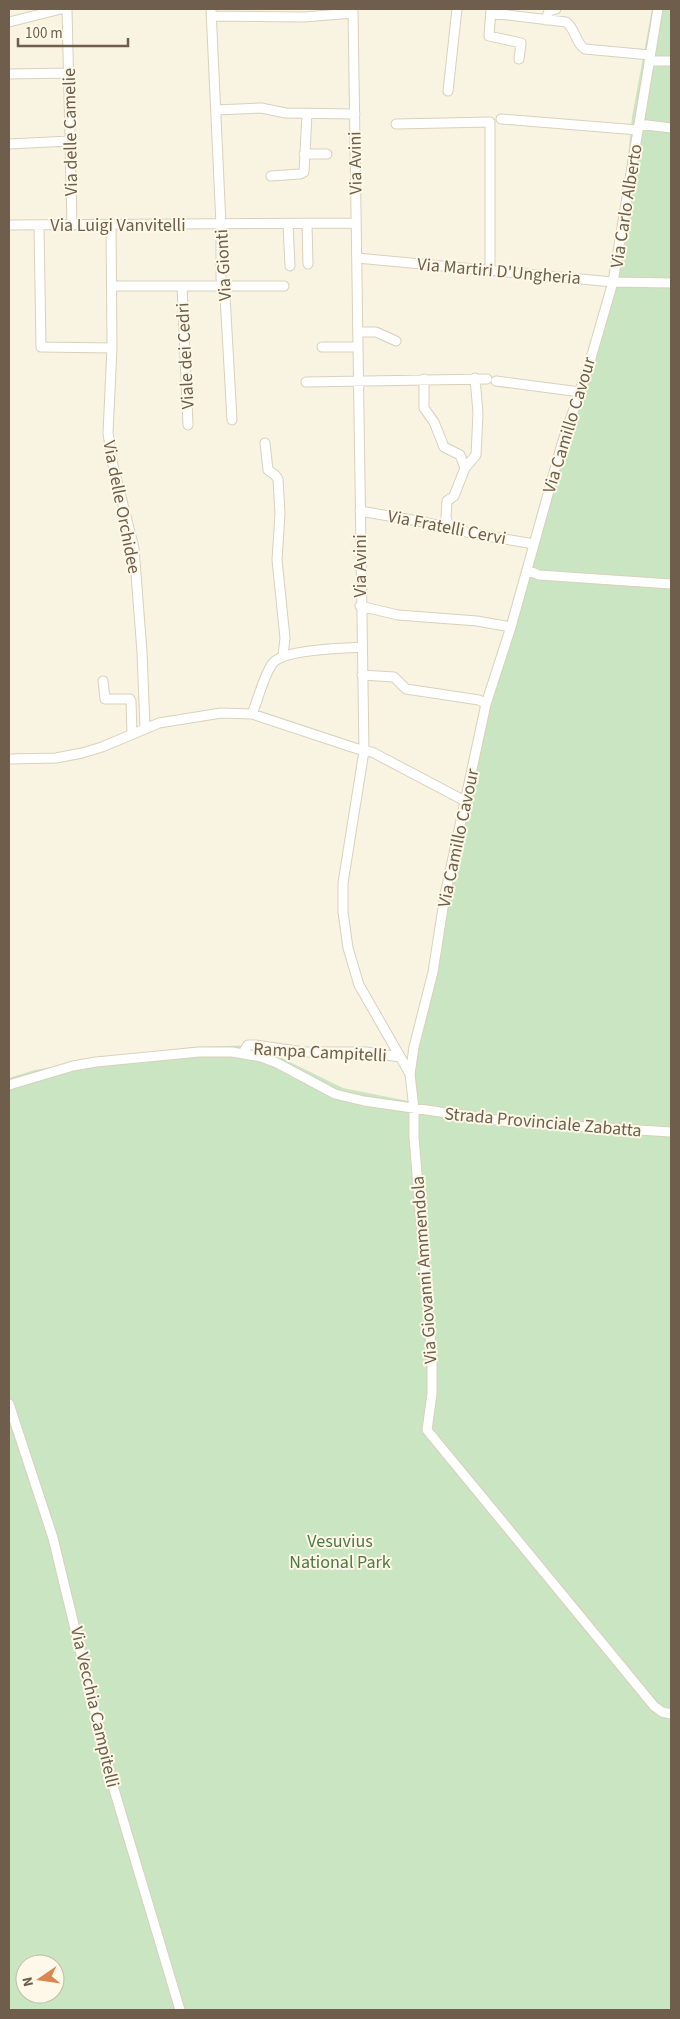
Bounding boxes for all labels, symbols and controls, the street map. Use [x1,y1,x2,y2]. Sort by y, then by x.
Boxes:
scale bar [18,15,128,47]
text: 100 m [25,23,63,44]
street label: Via delle Camelie [57,68,84,196]
street label: Via Avini [342,131,369,195]
street label: Via Carlo Alberto [604,142,649,270]
street label: Via Luigi Vanvitelli [50,213,186,238]
street label: Via Gionti [209,228,238,302]
street label: Via Martiri D'Ungheria [416,252,582,291]
street label: Viale dei Cedri [170,302,201,410]
street label: Via Camillo Cavour [537,353,602,496]
street label: Via delle Orchidee [96,438,147,576]
street label: Via Fratelli Cervi [385,504,508,551]
street label: Via Avini [348,534,373,598]
street label: Via Camillo Cavour [432,766,486,910]
street label: Rampa Campitelli [253,1037,387,1068]
street label: Strada Provinciale Zabatta [443,1101,643,1144]
street label: Via Giovanni Ammendola [405,1175,444,1365]
park label: Vesuvius National Park [289,1529,391,1575]
street label: Via Vecchia Campitelli [64,1624,125,1790]
north arrow [15,1954,65,2004]
text: N [18,1975,39,1988]

